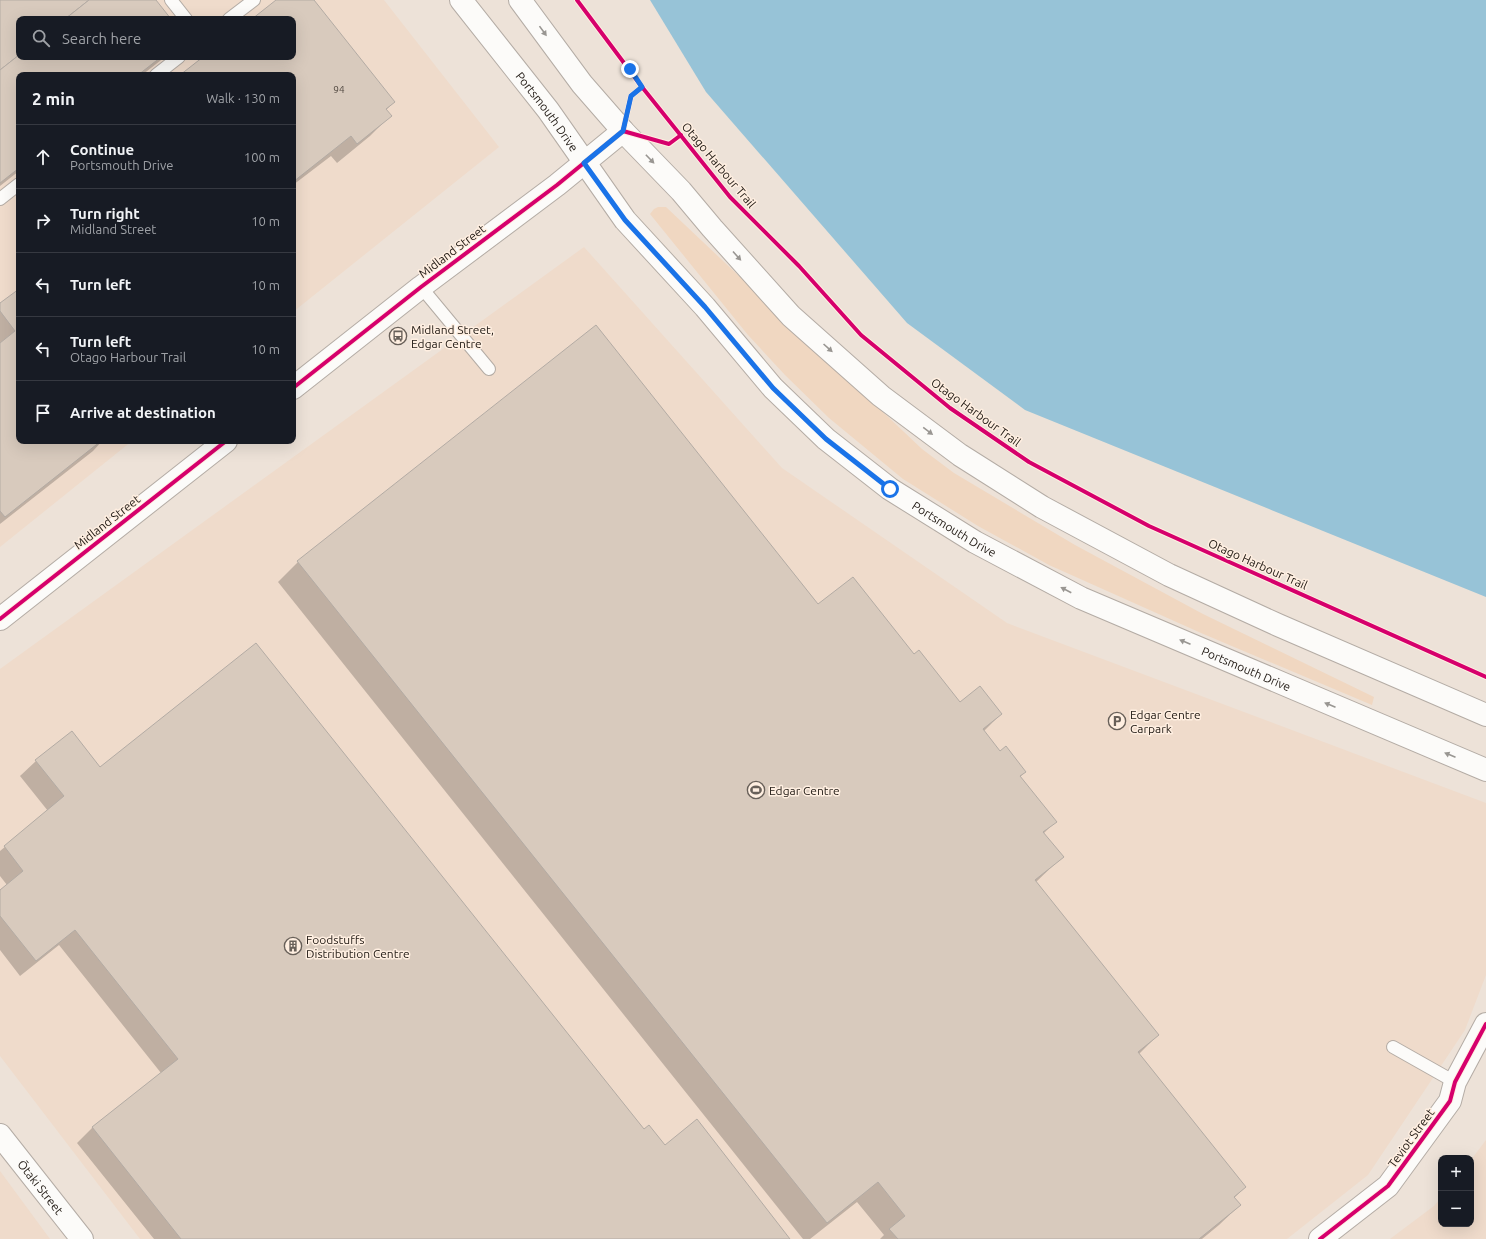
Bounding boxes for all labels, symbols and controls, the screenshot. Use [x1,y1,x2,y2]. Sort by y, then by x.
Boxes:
search box [16,16,296,60]
one-way arrow [539,26,547,37]
icon: search [30,27,52,49]
text: Search here [62,30,141,47]
route end [621,60,639,78]
street label: Portsmouth Drive [514,69,581,153]
house number: 94 [333,84,345,95]
text: 2 min [32,89,75,108]
text: Walk · 130 m [206,91,280,105]
street label: Otago Harbour Trail [680,120,758,210]
text: Continue [70,141,134,158]
icon: ahead [32,146,54,168]
text: 100 m [244,150,280,164]
one-way arrow [645,154,655,164]
text: Portsmouth Drive [70,158,173,172]
text: Turn right [70,205,140,222]
icon: right [32,210,54,232]
text: 10 m [251,214,280,228]
text: Midland Street [70,222,156,236]
street label: Midland Street [416,222,488,280]
one-way arrow [732,251,741,260]
icon: left [32,274,54,296]
text: Turn left [70,276,131,293]
text: 10 m [251,278,280,292]
place label: Midland Street, Edgar Centre [411,323,494,350]
bus stop icon: Midland Street, Edgar Centre [388,326,408,346]
text: Turn left [70,333,131,350]
icon: left [32,338,54,360]
text: 10 m [251,342,280,356]
one-way arrow [823,344,833,353]
text: Otago Harbour Trail [70,350,186,364]
street label: Otago Harbour Trail [929,375,1023,449]
icon: arrive [32,402,54,424]
text: Arrive at destination [70,404,216,421]
one-way arrow [922,427,933,435]
route start [881,480,899,498]
street label: Midland Street [72,492,143,552]
street label: Portsmouth Drive [910,498,999,559]
street label: Otago Harbour Trail [1206,536,1310,592]
one-way arrow [1060,587,1072,593]
one-way arrow [1178,639,1190,645]
street label: Portsmouth Drive [1200,644,1293,693]
one-way arrow [1324,701,1336,707]
place label: Edgar Centre Carpark [1130,708,1201,735]
parking icon: Edgar Centre Carpark [1107,711,1127,731]
one-way arrow [1444,751,1456,758]
sports icon: Edgar Centre [746,780,766,800]
place label: Edgar Centre [769,784,840,797]
place label: Foodstuffs Distribution Centre [306,933,410,960]
building icon: Foodstuffs Distribution Centre [283,936,303,956]
street label: Teviot Street [1385,1106,1437,1170]
map controls [1438,1155,1474,1227]
button: + [1438,1155,1474,1191]
street label: Ōtaki Street [15,1157,66,1217]
button: − [1438,1191,1474,1227]

